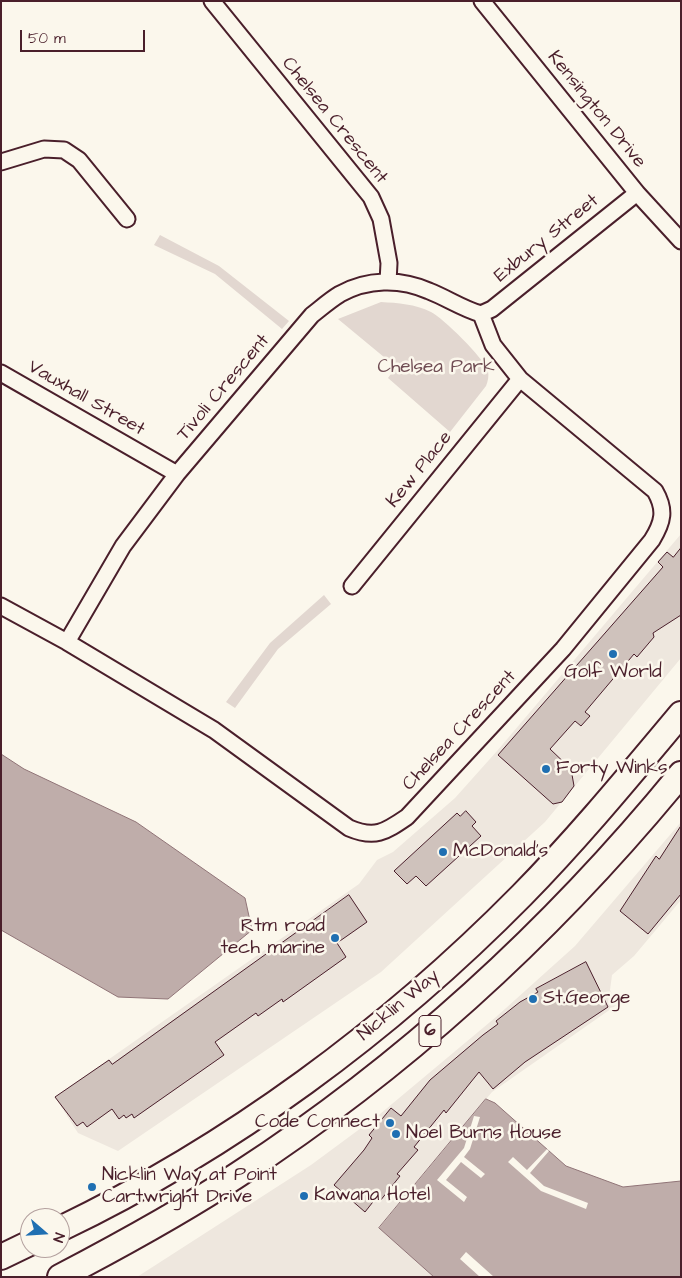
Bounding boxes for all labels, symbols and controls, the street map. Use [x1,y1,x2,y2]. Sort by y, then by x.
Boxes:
scale bar [22,20,148,52]
text: 50 m [28,28,66,49]
street label: Kensington Drive [542,47,650,173]
street label: Chelsea Crescent [276,53,392,189]
street label: Exbury Street [490,190,604,288]
street label: Tivoli Crescent [173,330,275,446]
street label: Vauxhall Street [23,356,149,442]
park label: Chelsea Park [377,357,495,379]
street label: Kew Place [382,427,458,513]
marker: Golf World [607,648,619,660]
place label: Golf World [564,662,662,684]
street label: Chelsea Crescent [398,666,522,796]
place label: Forty Winks [556,758,667,780]
marker: Forty Winks [540,763,552,775]
place label: McDonald's [453,841,548,863]
marker: McDonald's [437,846,449,858]
place label: Rtm road tech marine [220,916,325,960]
marker: Rtm road tech marine [329,932,341,944]
street label: Nicklin Way [354,965,444,1047]
place label: St.George [543,988,630,1010]
marker: St.George [527,993,539,1005]
road number: 6 [419,1016,441,1046]
place label: Code Connect [255,1112,380,1134]
marker: Code Connect [384,1117,396,1129]
place label: Noel Burns House [406,1123,561,1145]
marker: Noel Burns House [390,1128,402,1140]
place label: Nicklin Way at Point Cartwright Drive [102,1165,277,1209]
marker: Nicklin Way at Point Cartwright Drive [86,1181,98,1193]
place label: Kawana Hotel [314,1185,430,1207]
marker: Kawana Hotel [298,1190,310,1202]
north arrow [20,1208,70,1258]
text: N [47,1230,69,1245]

